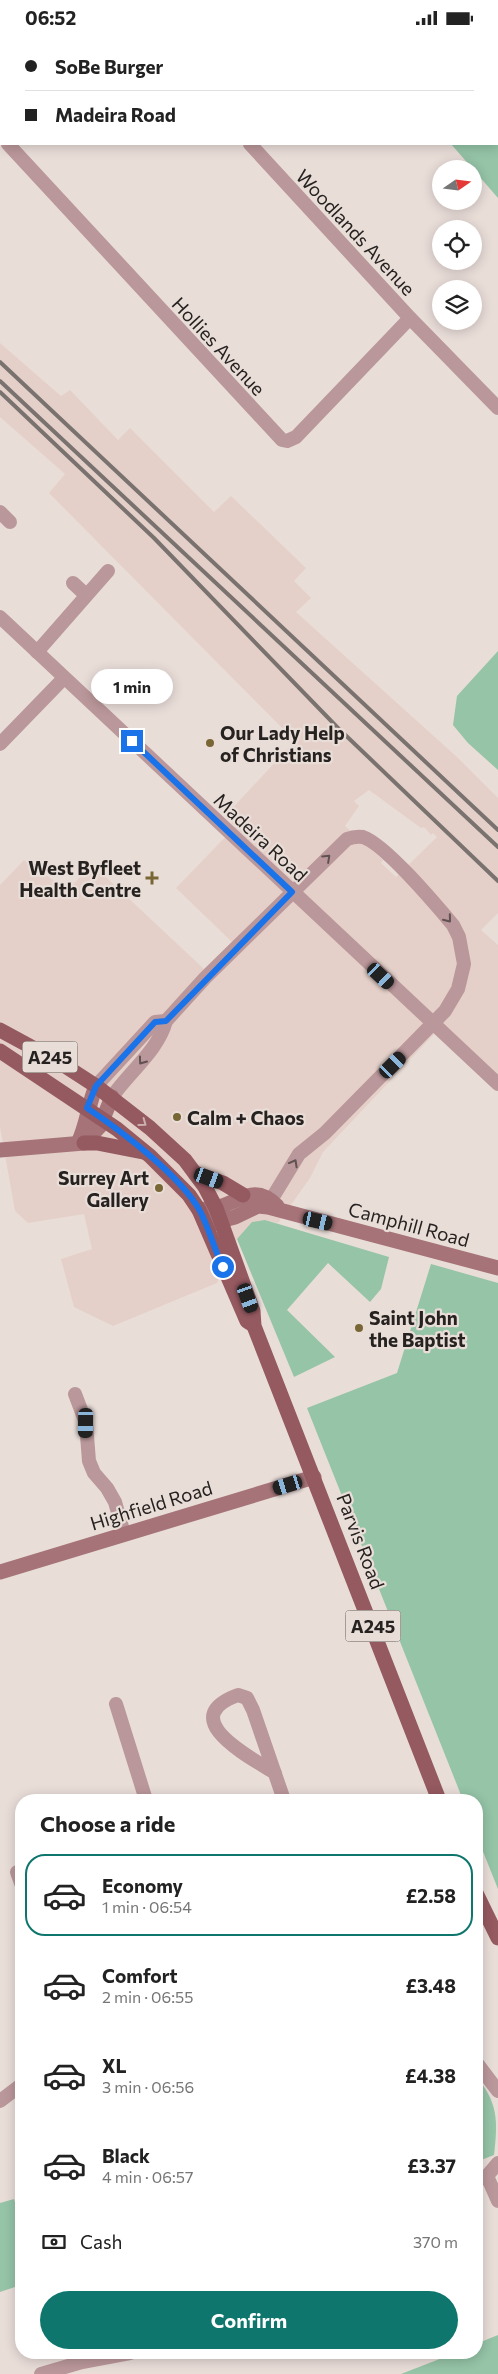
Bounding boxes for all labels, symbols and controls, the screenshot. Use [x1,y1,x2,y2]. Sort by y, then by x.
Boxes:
text: 06:52 [25,6,76,29]
text: SoBe Burger [55,55,163,78]
text: Madeira Road [55,103,176,126]
north arrow [432,160,482,210]
map controls [432,160,482,330]
street label: Woodlands Avenue [292,164,420,300]
button: locate [432,220,482,270]
button: layers [432,280,482,330]
street label: Hollies Avenue [168,292,270,400]
callout: 1 min [91,669,173,703]
text: 1 min [113,677,151,696]
place label: Our Lady Help of Christians [220,721,345,766]
route end [121,730,143,752]
marker: Our Lady Help of Christians [204,737,216,749]
street label: Madeira Road [210,788,312,886]
one-way arrow [321,855,330,864]
place label: West Byfleet Health Centre [19,856,141,901]
marker: West Byfleet Health Centre [145,871,159,885]
one-way arrow [442,913,450,922]
car [364,960,397,992]
road number: A245 [22,1041,78,1073]
car [377,1049,408,1081]
one-way arrow [139,1055,148,1065]
place label: Calm + Chaos [187,1106,305,1129]
marker: Calm + Chaos [171,1111,183,1123]
one-way arrow [137,1117,147,1126]
one-way arrow [287,1159,297,1168]
place label: Surrey Art Gallery [58,1166,150,1211]
car [192,1166,225,1190]
marker: Surrey Art Gallery [153,1182,165,1194]
street label: Camphill Road [346,1197,472,1251]
car [301,1210,334,1232]
route start [212,1256,234,1278]
car [235,1281,260,1315]
place label: Saint John the Baptist [369,1306,466,1351]
marker: Saint John the Baptist [353,1322,365,1334]
car [78,1408,93,1438]
car [271,1473,304,1497]
street label: Highfield Road [87,1476,215,1534]
street label: Parvis Road [332,1490,390,1592]
road number: A245 [346,1610,400,1641]
text: Choose a ride [40,1810,175,1837]
icon: car [42,1873,87,1918]
text: Economy [102,1874,183,1897]
text: £2.58 [406,1884,456,1907]
text: 1 min · 06:54 [102,1897,192,1916]
icon: car [42,1963,87,2008]
text: Comfort [102,1964,178,1987]
text: £3.48 [405,1974,456,1997]
text: 2 min · 06:55 [102,1987,193,2006]
icon: car [42,2053,87,2098]
text: XL [102,2054,127,2077]
text: £4.38 [405,2064,456,2087]
text: 3 min · 06:56 [102,2077,194,2096]
icon: car [42,2143,87,2188]
text: Black [102,2144,150,2167]
text: £3.37 [407,2154,456,2177]
text: 4 min · 06:57 [102,2167,193,2186]
icon: cash [40,2228,68,2256]
text: Cash [80,2230,122,2253]
text: 370 m [413,2232,458,2251]
button: Confirm [40,2291,458,2349]

